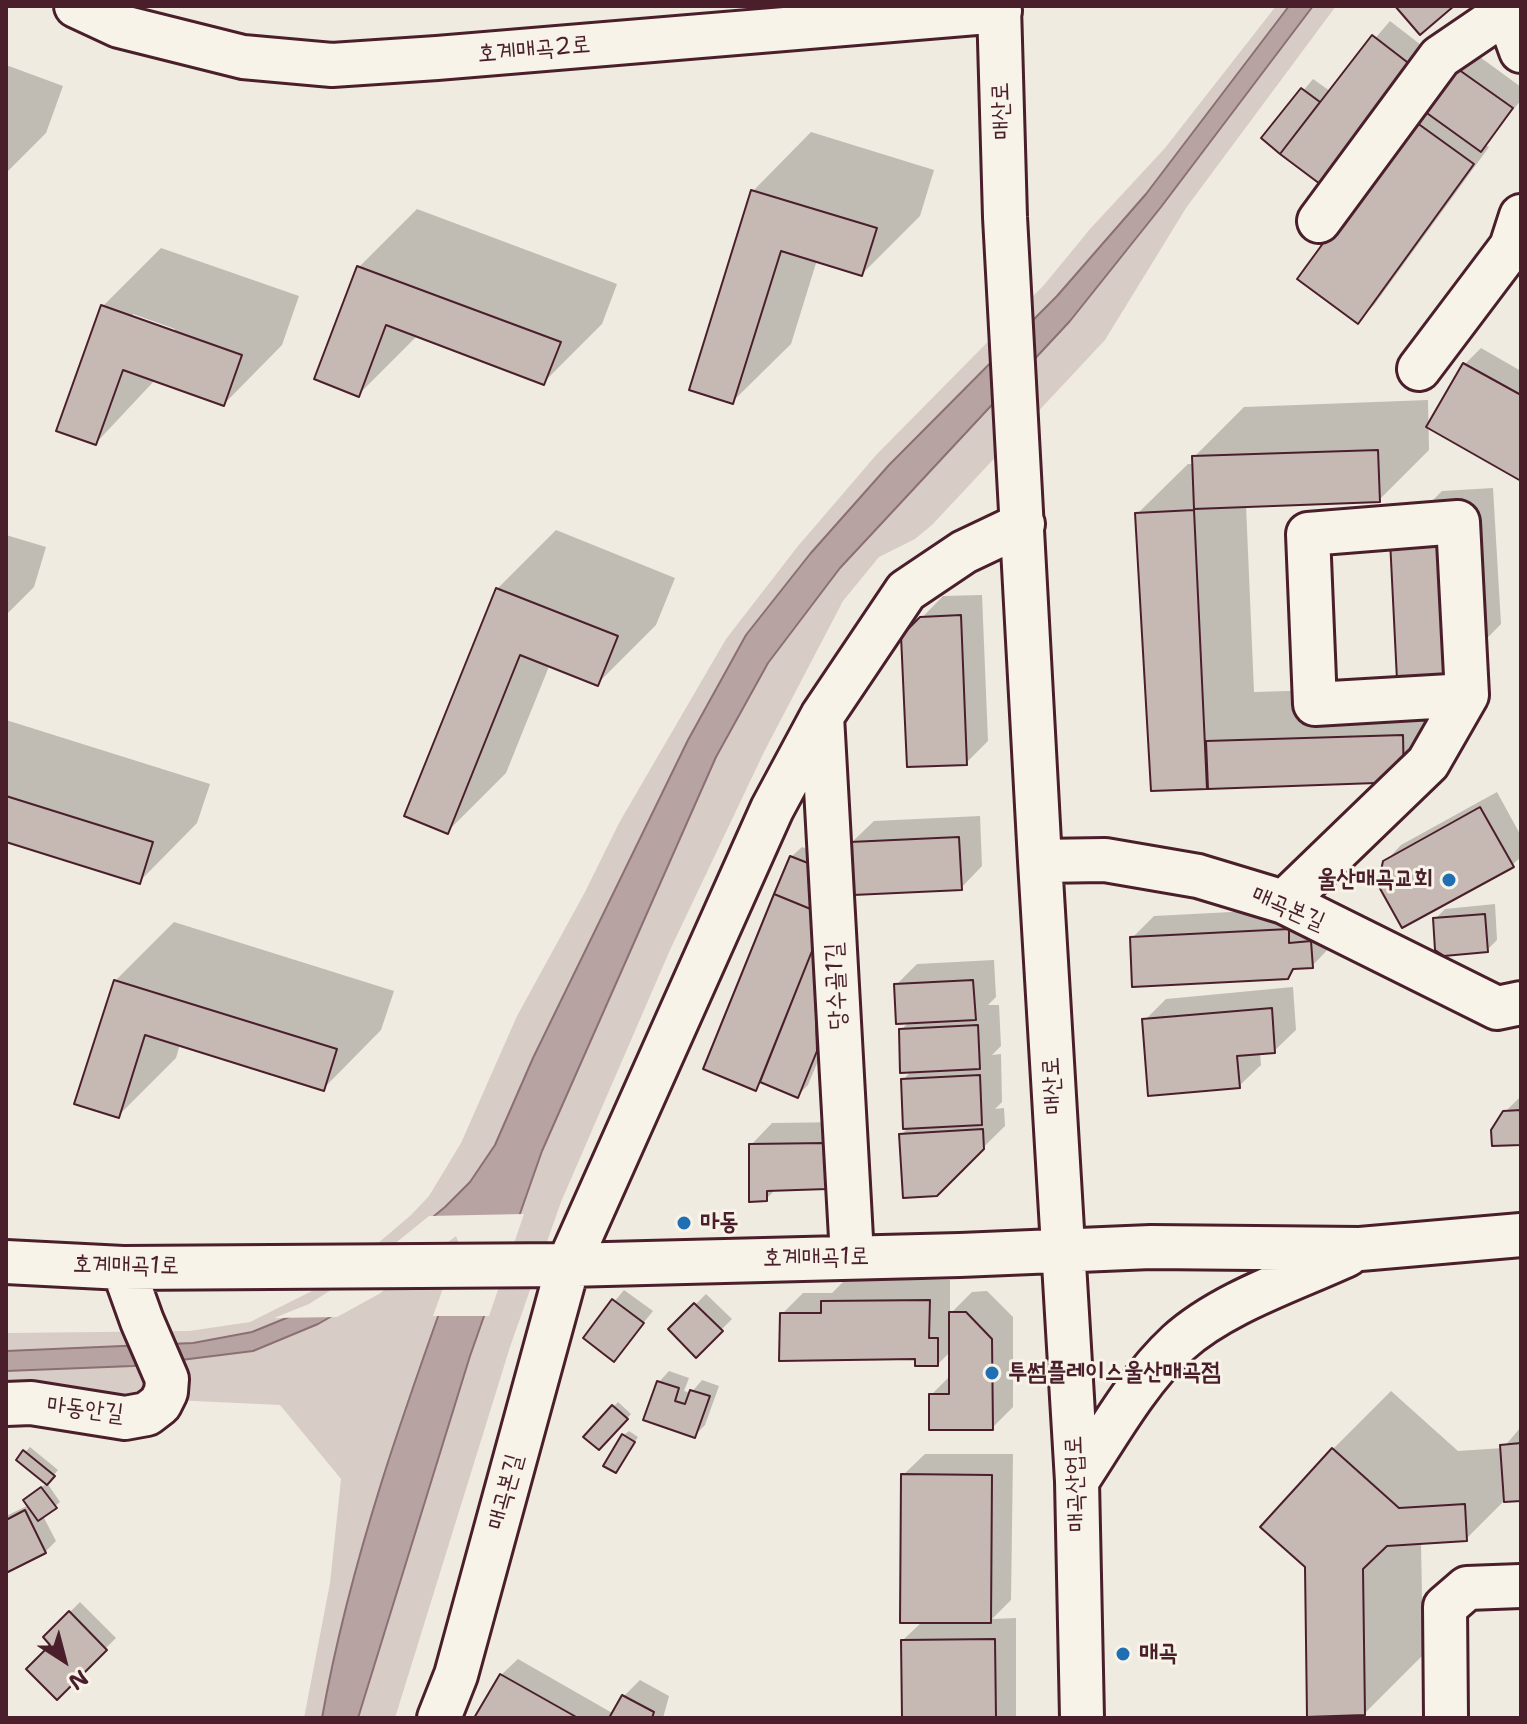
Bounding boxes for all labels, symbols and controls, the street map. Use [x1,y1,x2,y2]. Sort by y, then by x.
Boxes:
street label: 호계매곡2로 [476,31,592,69]
street label: 매산로 [987,82,1017,140]
place label: 울산매곡교회 [1317,866,1433,894]
marker: 울산매곡교회 [1440,871,1458,889]
street label: 매곡본길 [1247,881,1329,937]
street label: 당수골1길 [820,942,854,1030]
street label: 매산로 [1037,1056,1069,1116]
place label: 마동 [700,1209,739,1237]
marker: 마동 [675,1214,693,1232]
street label: 호계매곡1로 [762,1243,870,1273]
street label: 호계매곡1로 [72,1251,180,1281]
place label: 투썸플레이스울산매곡점 [1008,1359,1220,1387]
marker: 투썸플레이스울산매곡점 [983,1364,1001,1382]
street label: 마동안길 [45,1391,125,1429]
street label: 매곡산업로 [1060,1435,1092,1533]
street label: 매곡본길 [482,1451,530,1533]
north arrow [24,1620,104,1700]
place label: 매곡 [1139,1640,1178,1668]
marker: 매곡 [1114,1645,1132,1663]
text: N [63,1663,94,1697]

